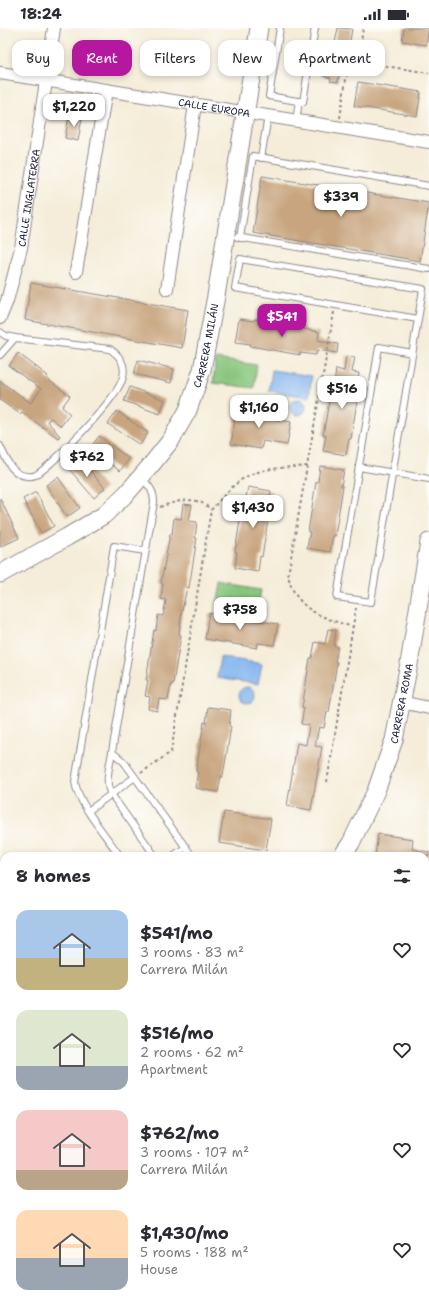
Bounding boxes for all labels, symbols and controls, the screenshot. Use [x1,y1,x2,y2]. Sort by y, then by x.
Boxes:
text: 18:24 [20,4,62,24]
chip: Buy [12,40,64,76]
chip: Rent [72,40,132,76]
chip: Filters [140,40,210,76]
chip: New [218,40,276,76]
chip: Apartment [284,40,385,76]
pin: $1,220 [41,94,107,128]
street label: CALLE EUROPA [177,95,251,120]
text: $1,220 [52,98,96,115]
street label: CALLE INGLATERRA [15,148,42,248]
pin: $339 [317,184,365,218]
text: $339 [323,188,359,205]
street label: CARRERA MILÁN [190,302,221,389]
pin: $541 [258,304,306,338]
text: $541 [266,308,298,325]
pin: $516 [318,376,366,410]
text: $516 [326,380,358,397]
pin: $1,160 [226,395,292,429]
text: $1,160 [239,399,279,416]
pin: $762 [63,444,111,478]
text: $762 [69,448,105,465]
pin: $1,430 [220,495,286,529]
text: $1,430 [231,499,275,516]
pin: $758 [216,597,264,631]
text: $758 [223,601,257,618]
street label: CARRERA ROMA [387,662,416,745]
text: 8 homes [16,865,91,887]
icon: filters [391,865,413,887]
text: $541/mo [140,922,213,944]
icon: home [48,926,96,974]
icon: heart [391,939,413,961]
text: 3 rooms · 83 m² [140,944,244,961]
text: Carrera Milán [140,961,228,978]
text: $516/mo [140,1022,214,1044]
icon: home [48,1026,96,1074]
icon: heart [391,1039,413,1061]
text: 2 rooms · 62 m² [140,1044,244,1061]
text: Apartment [140,1061,208,1078]
text: $762/mo [140,1122,219,1144]
icon: home [48,1126,96,1174]
icon: heart [391,1139,413,1161]
text: 3 rooms · 107 m² [140,1144,249,1161]
text: Carrera Milán [140,1161,228,1178]
text: $1,430/mo [140,1222,229,1244]
icon: home [48,1226,96,1274]
icon: heart [391,1239,413,1261]
text: 5 rooms · 188 m² [140,1244,248,1261]
text: House [140,1261,178,1278]

